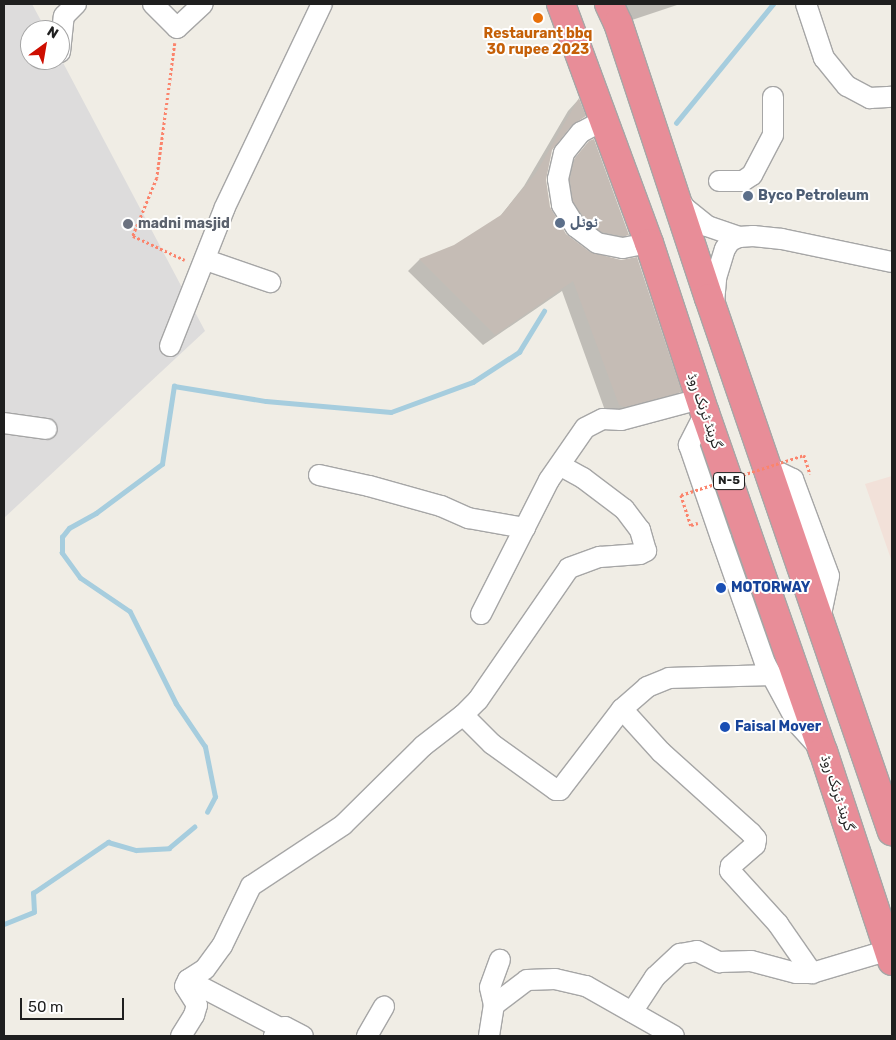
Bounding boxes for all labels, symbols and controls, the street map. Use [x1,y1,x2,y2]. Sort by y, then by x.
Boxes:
marker: Restaurant bbq 30 rupee 2023 [532,12,544,24]
north arrow [20,20,70,70]
text: N [44,23,61,43]
place label: Restaurant bbq 30 rupee 2023 [484,26,592,58]
place label: Byco Petroleum [758,188,869,204]
marker: Byco Petroleum [742,190,754,202]
place label: ٹوٹل [570,215,598,231]
place label: madni masjid [138,216,230,232]
marker: ٹوٹل [554,217,566,229]
marker: madni masjid [122,218,134,230]
street label: گرینڈ ٹرنک روڈ [683,371,725,451]
road number: N-5 [713,472,745,491]
place label: MOTORWAY [731,580,810,596]
marker: MOTORWAY [715,582,727,594]
place label: Faisal Mover [735,719,821,735]
marker: Faisal Mover [719,721,731,733]
street label: گرینڈ ٹرنک روڈ [817,753,857,833]
scale bar [22,988,126,1020]
text: 50 m [28,998,63,1016]

